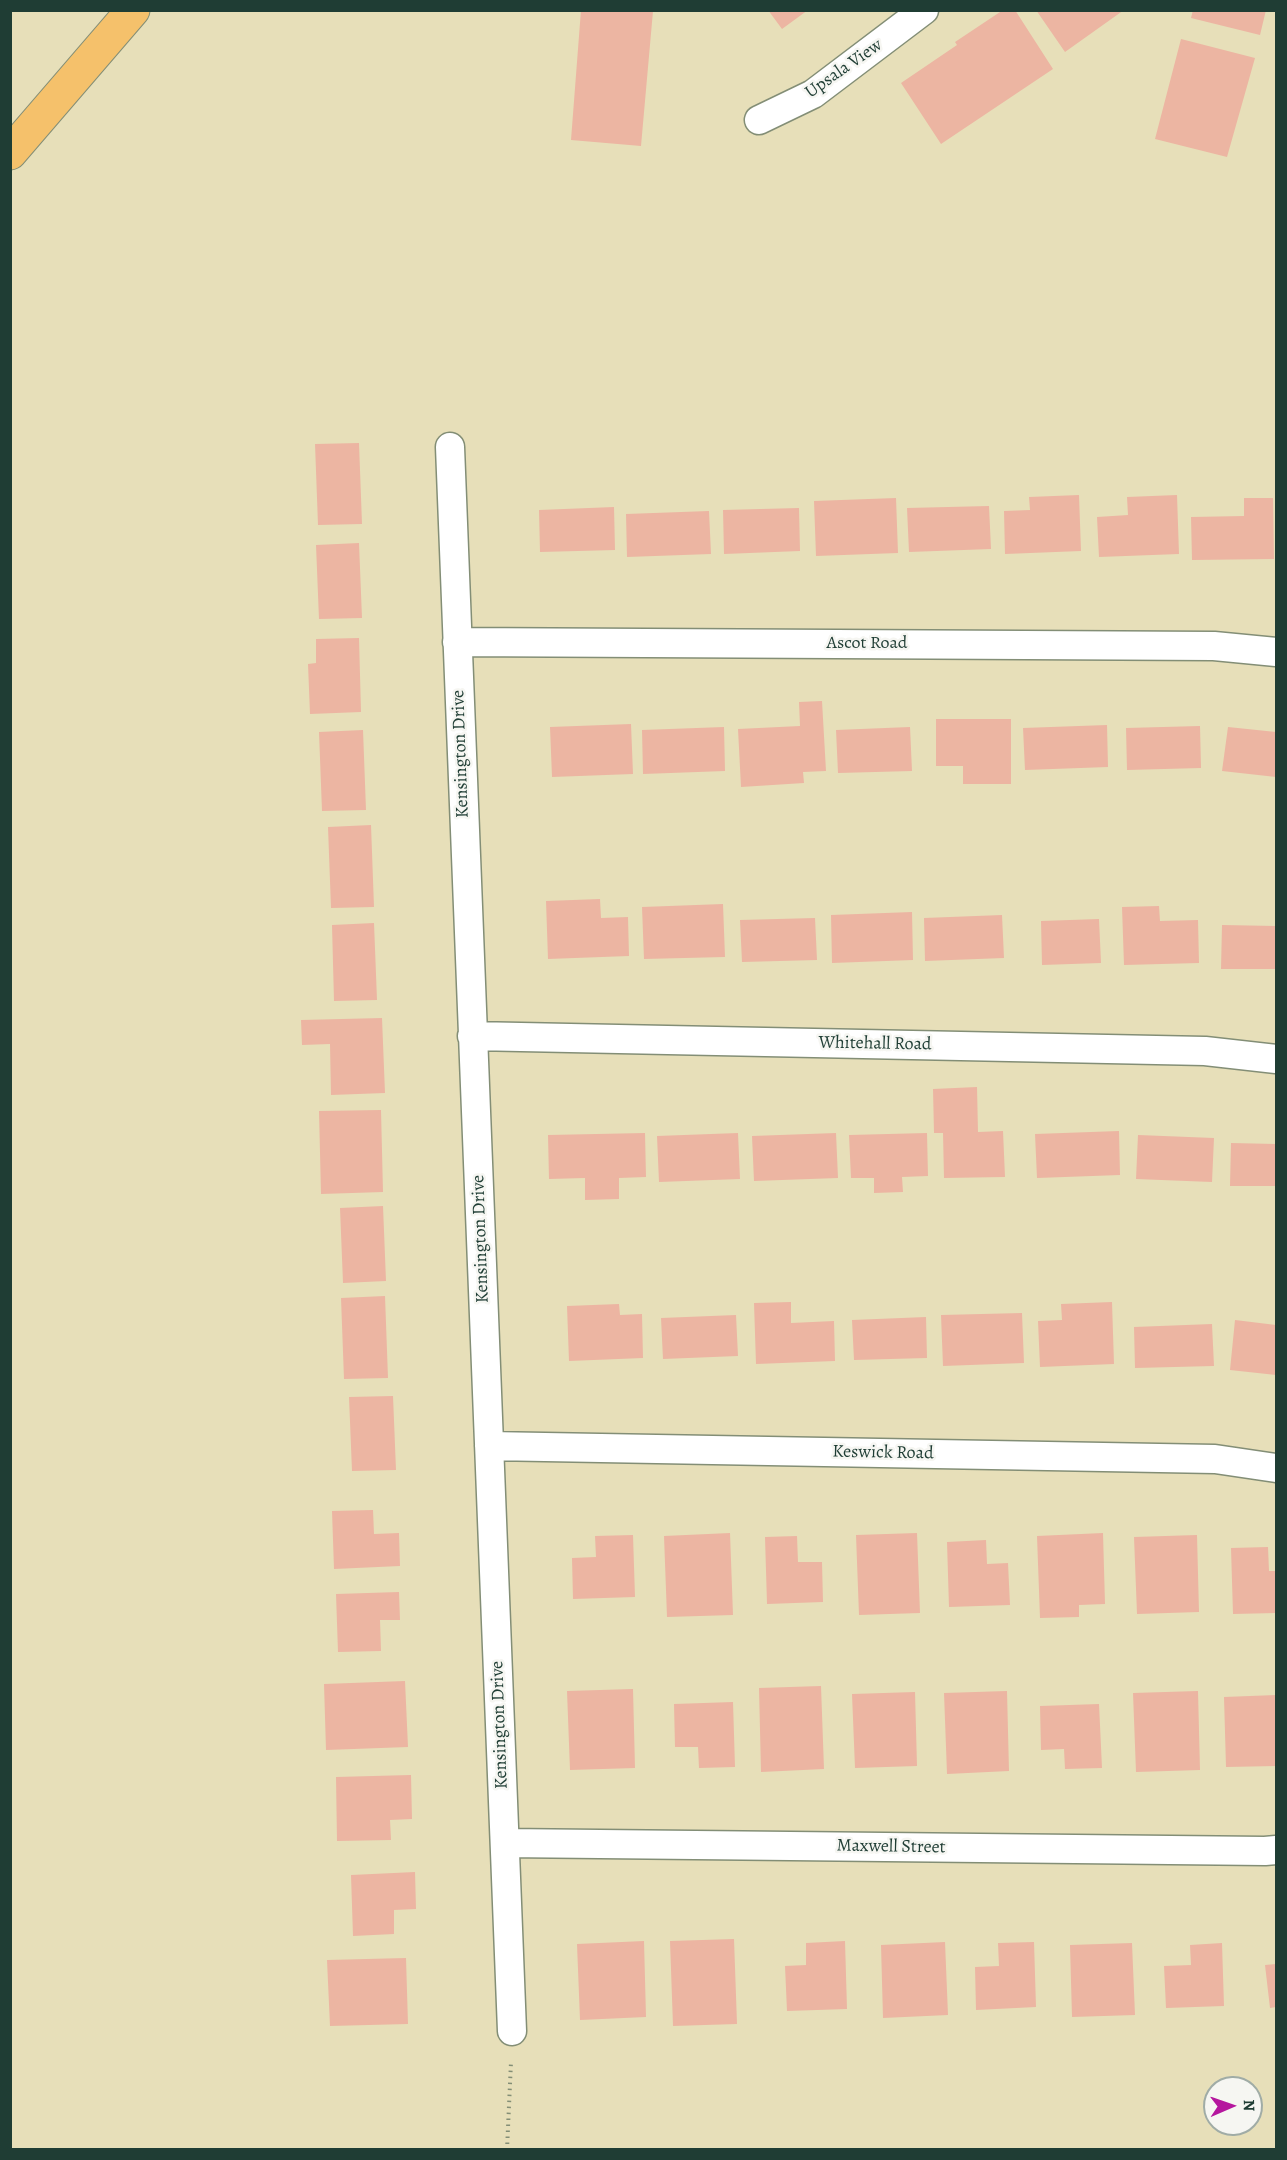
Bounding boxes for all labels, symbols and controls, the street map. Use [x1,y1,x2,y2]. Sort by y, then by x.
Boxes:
street label: Upsala View [801,34,887,104]
street label: Ascot Road [826,633,908,655]
street label: Kensington Drive [448,689,474,819]
street label: Whitehall Road [818,1032,932,1056]
street label: Kensington Drive [468,1174,494,1304]
street label: Keswick Road [832,1441,934,1465]
street label: Kensington Drive [487,1660,513,1790]
street label: Maxwell Street [836,1835,946,1859]
north arrow [1203,2076,1263,2136]
text: N [1238,2099,1260,2112]

